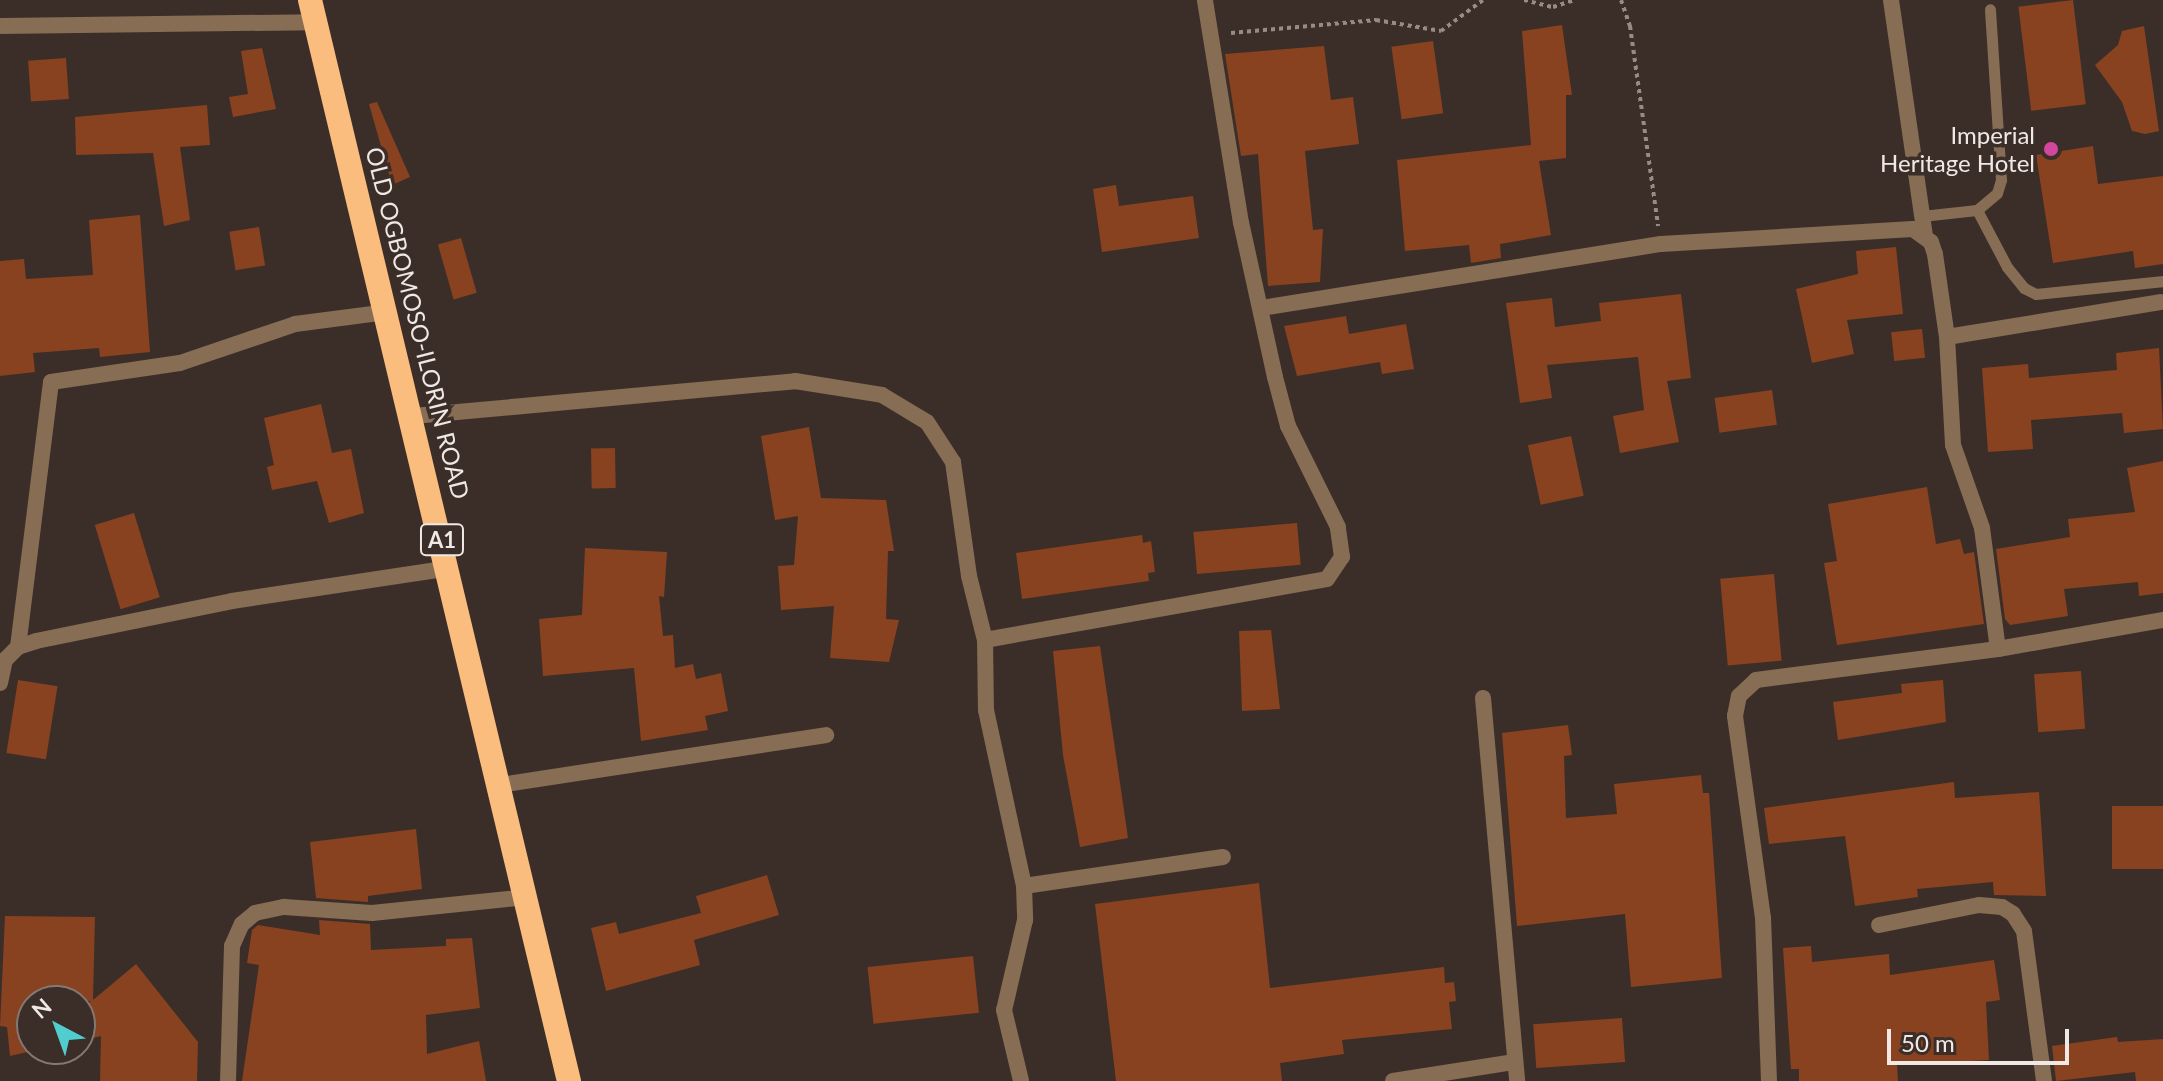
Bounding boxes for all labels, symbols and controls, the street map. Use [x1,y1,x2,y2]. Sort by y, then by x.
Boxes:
place label: Imperial Heritage Hotel [1880,121,2035,177]
marker: Imperial Heritage Hotel [2042,140,2060,158]
street label: OLD OGBOMOSO-ILORIN ROAD [360,144,476,502]
road number: A1 [418,522,466,558]
north arrow [16,985,96,1065]
text: N [26,992,56,1024]
scale bar [1891,1013,2073,1063]
text: 50 m [1901,1028,1955,1057]

